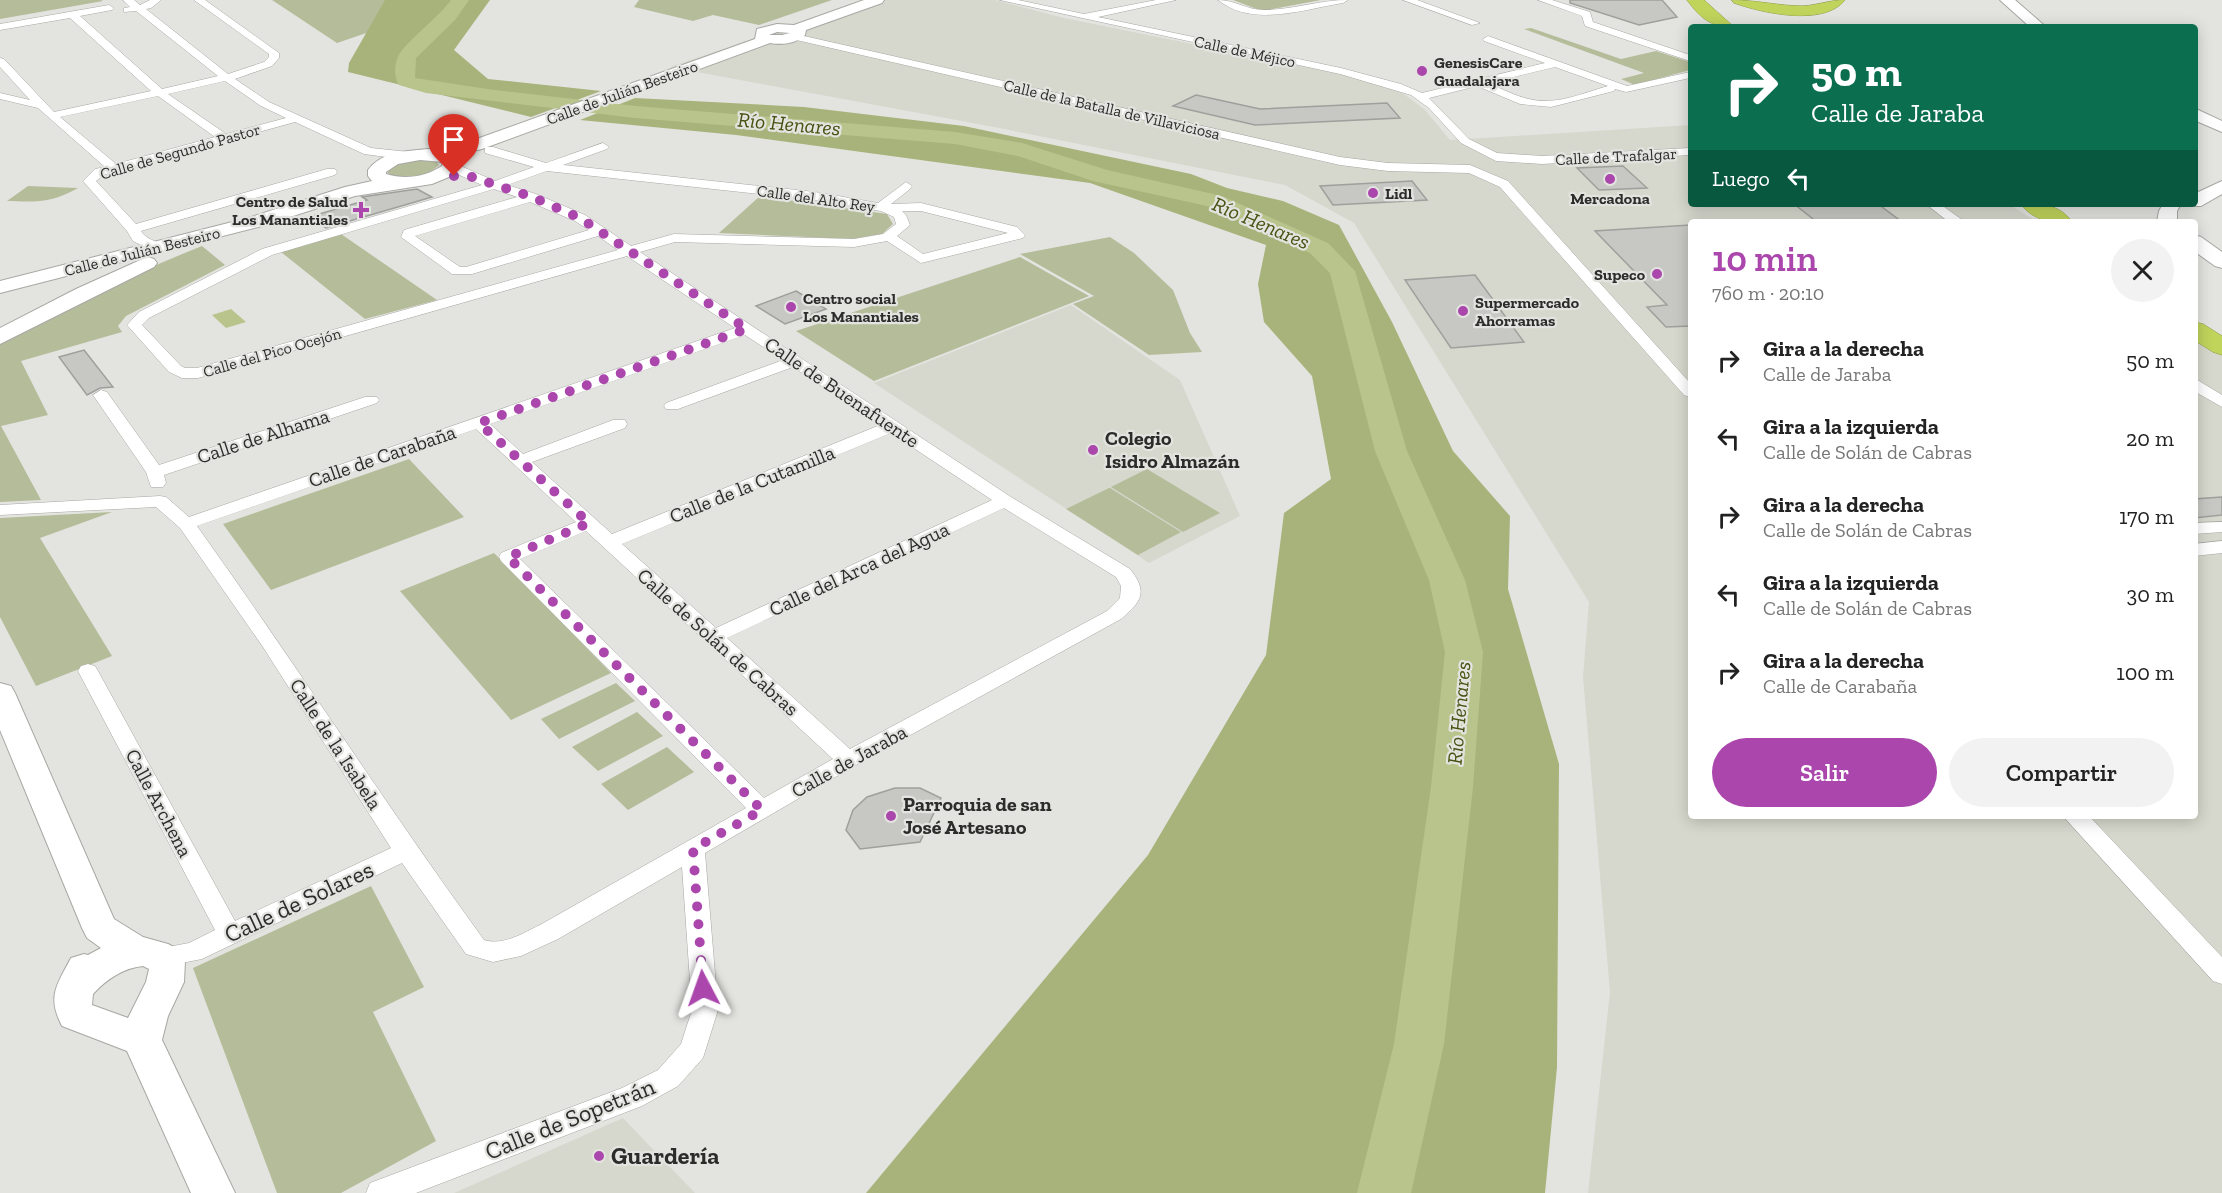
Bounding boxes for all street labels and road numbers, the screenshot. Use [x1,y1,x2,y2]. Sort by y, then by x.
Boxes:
street label: Calle de Méjico [1193,31,1297,71]
street label: Calle de Julián Besteiro [544,56,700,129]
street label: Calle de la Batalla de Villaviciosa [1002,75,1222,144]
street label: Calle de Segundo Pastor [98,119,263,183]
street label: Calle de Trafalgar [1555,144,1678,169]
street label: Calle del Alto Rey [756,181,877,216]
street label: Calle de Julián Besteiro [62,223,222,280]
street label: Calle del Pico Ocejón [201,323,344,381]
street label: Calle de Buenafuente [760,331,924,453]
street label: Calle de Alhama [194,403,332,469]
street label: Calle de Carabaña [305,419,459,492]
street label: Calle de la Cutamilla [666,440,838,528]
street label: Calle del Arca del Agua [765,517,953,621]
street label: Calle de Solán de Cabras [632,563,804,721]
street label: Calle de la Isabela [285,674,387,814]
street label: Calle de Jaraba [787,719,911,803]
street label: Calle Archena [120,745,198,861]
street label: Calle de Solares [219,854,378,949]
street label: Calle de Sopetrán [481,1071,659,1166]

